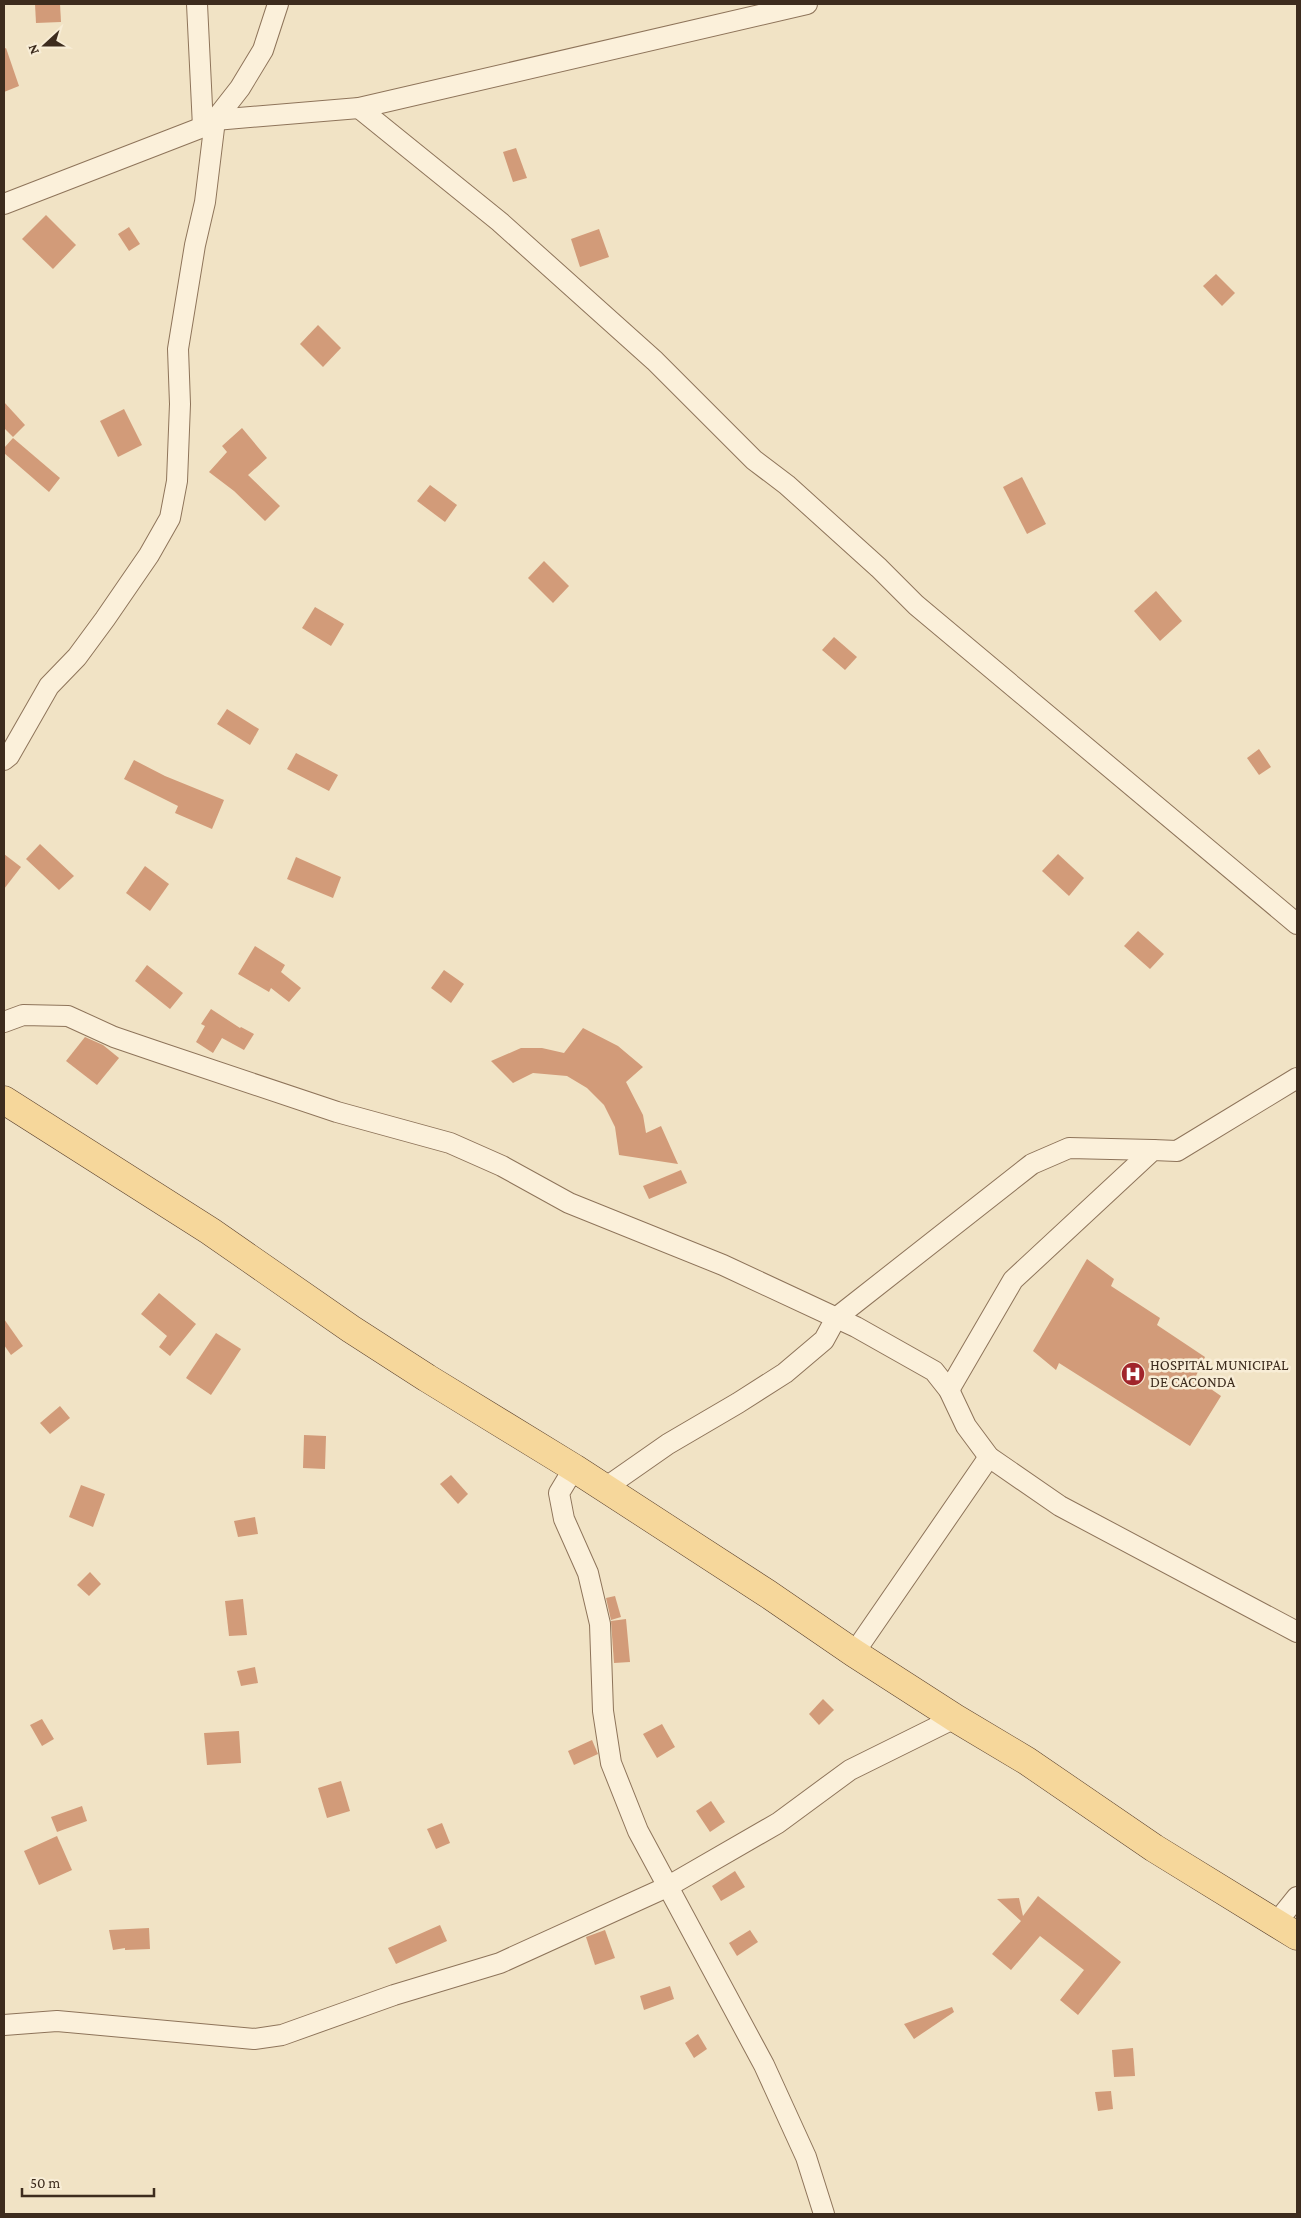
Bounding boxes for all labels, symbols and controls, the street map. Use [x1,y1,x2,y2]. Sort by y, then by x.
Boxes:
north arrow [20,20,70,70]
text: N [24,42,42,57]
place label: HOSPITAL MUNICIPAL DE CACONDA [1150,1357,1289,1390]
hospital icon: HOSPITAL MUNICIPAL DE CACONDA [1120,1361,1146,1387]
scale bar [22,2166,155,2198]
text: 50 m [30,2175,60,2191]

